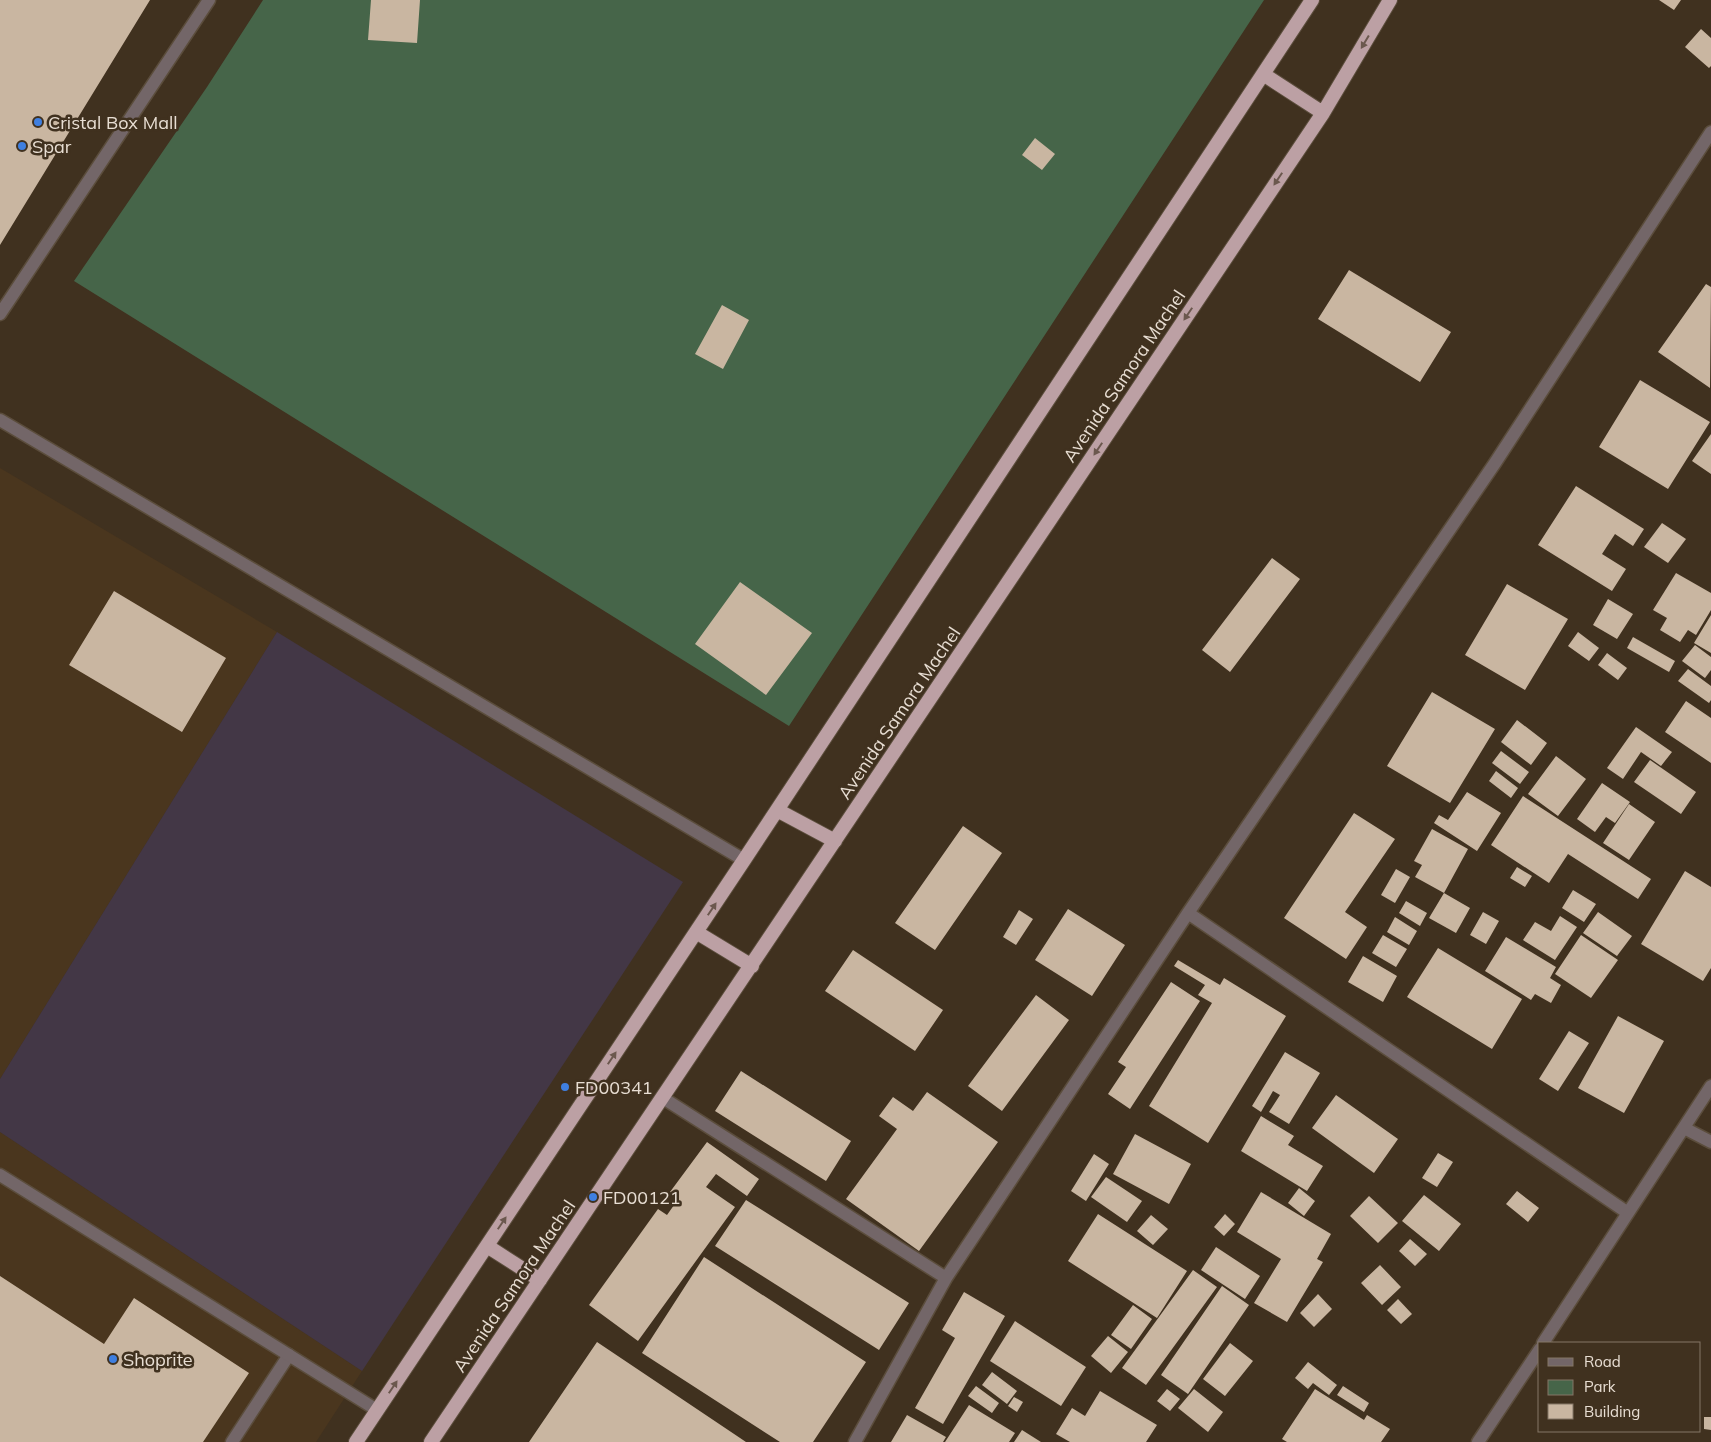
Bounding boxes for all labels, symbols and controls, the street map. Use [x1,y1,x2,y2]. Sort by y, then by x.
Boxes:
one-way arrow [1361,35,1370,48]
place label: Cristal Box Mall [48,111,178,134]
marker: Cristal Box Mall [32,116,44,128]
place label: Spar [32,135,72,158]
marker: Spar [16,140,28,152]
one-way arrow [1273,172,1283,186]
street label: Avenida Samora Machel [1058,285,1190,467]
one-way arrow [1183,307,1193,321]
one-way arrow [1093,442,1102,456]
street label: Avenida Samora Machel [833,622,965,804]
one-way arrow [707,902,717,915]
one-way arrow [607,1052,617,1065]
place label: FD00341 [575,1076,653,1099]
marker: FD00341 [559,1081,571,1093]
place label: FD00121 [603,1186,681,1209]
marker: FD00121 [587,1191,599,1203]
street label: Avenida Samora Machel [448,1195,580,1377]
one-way arrow [497,1216,507,1229]
legend [1538,1342,1701,1432]
place label: Shoprite [123,1348,193,1371]
text: Road [1584,1352,1621,1371]
marker: Shoprite [107,1353,119,1365]
text: Park [1584,1377,1616,1396]
one-way arrow [388,1380,397,1394]
text: Building [1584,1402,1640,1421]

